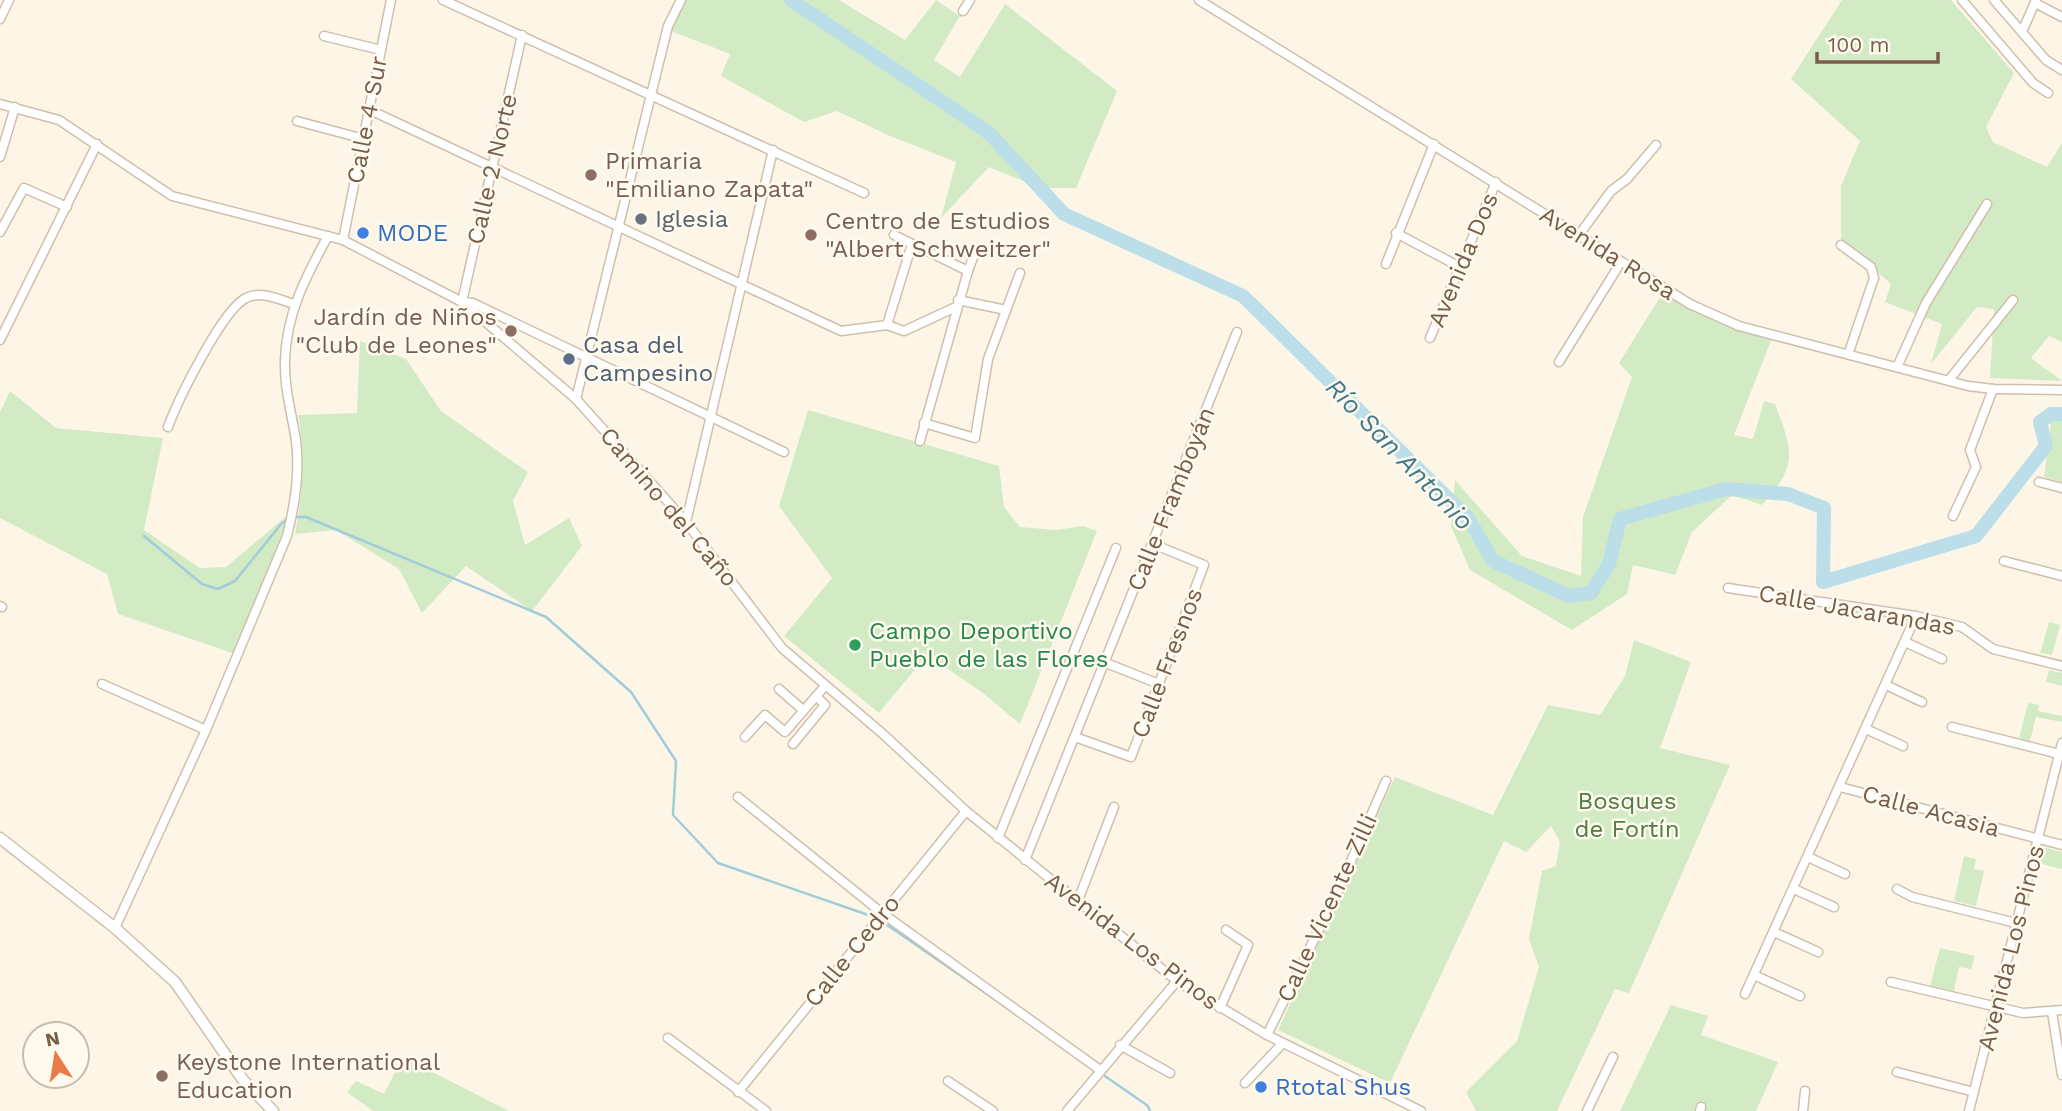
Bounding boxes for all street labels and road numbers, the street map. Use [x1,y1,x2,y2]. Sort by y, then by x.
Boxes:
street label: Calle 4 Sur [341,54,393,186]
street label: Calle 2 Norte [461,91,523,247]
street label: Avenida Dos [1422,189,1504,331]
street label: Avenida Rosa [1535,200,1681,306]
street label: Calle Framboyán [1121,403,1221,595]
street label: Camino del Caño [594,422,744,592]
street label: Calle Jacarandas [1757,579,1957,641]
street label: Calle Fresnos [1126,584,1208,742]
street label: Calle Acasia [1859,779,2003,843]
street label: Calle Vicente Zilli [1271,809,1383,1007]
street label: Avenida Los Pinos [1972,842,2050,1054]
street label: Avenida Los Pinos [1039,866,1225,1016]
street label: Calle Cedro [798,889,906,1013]

